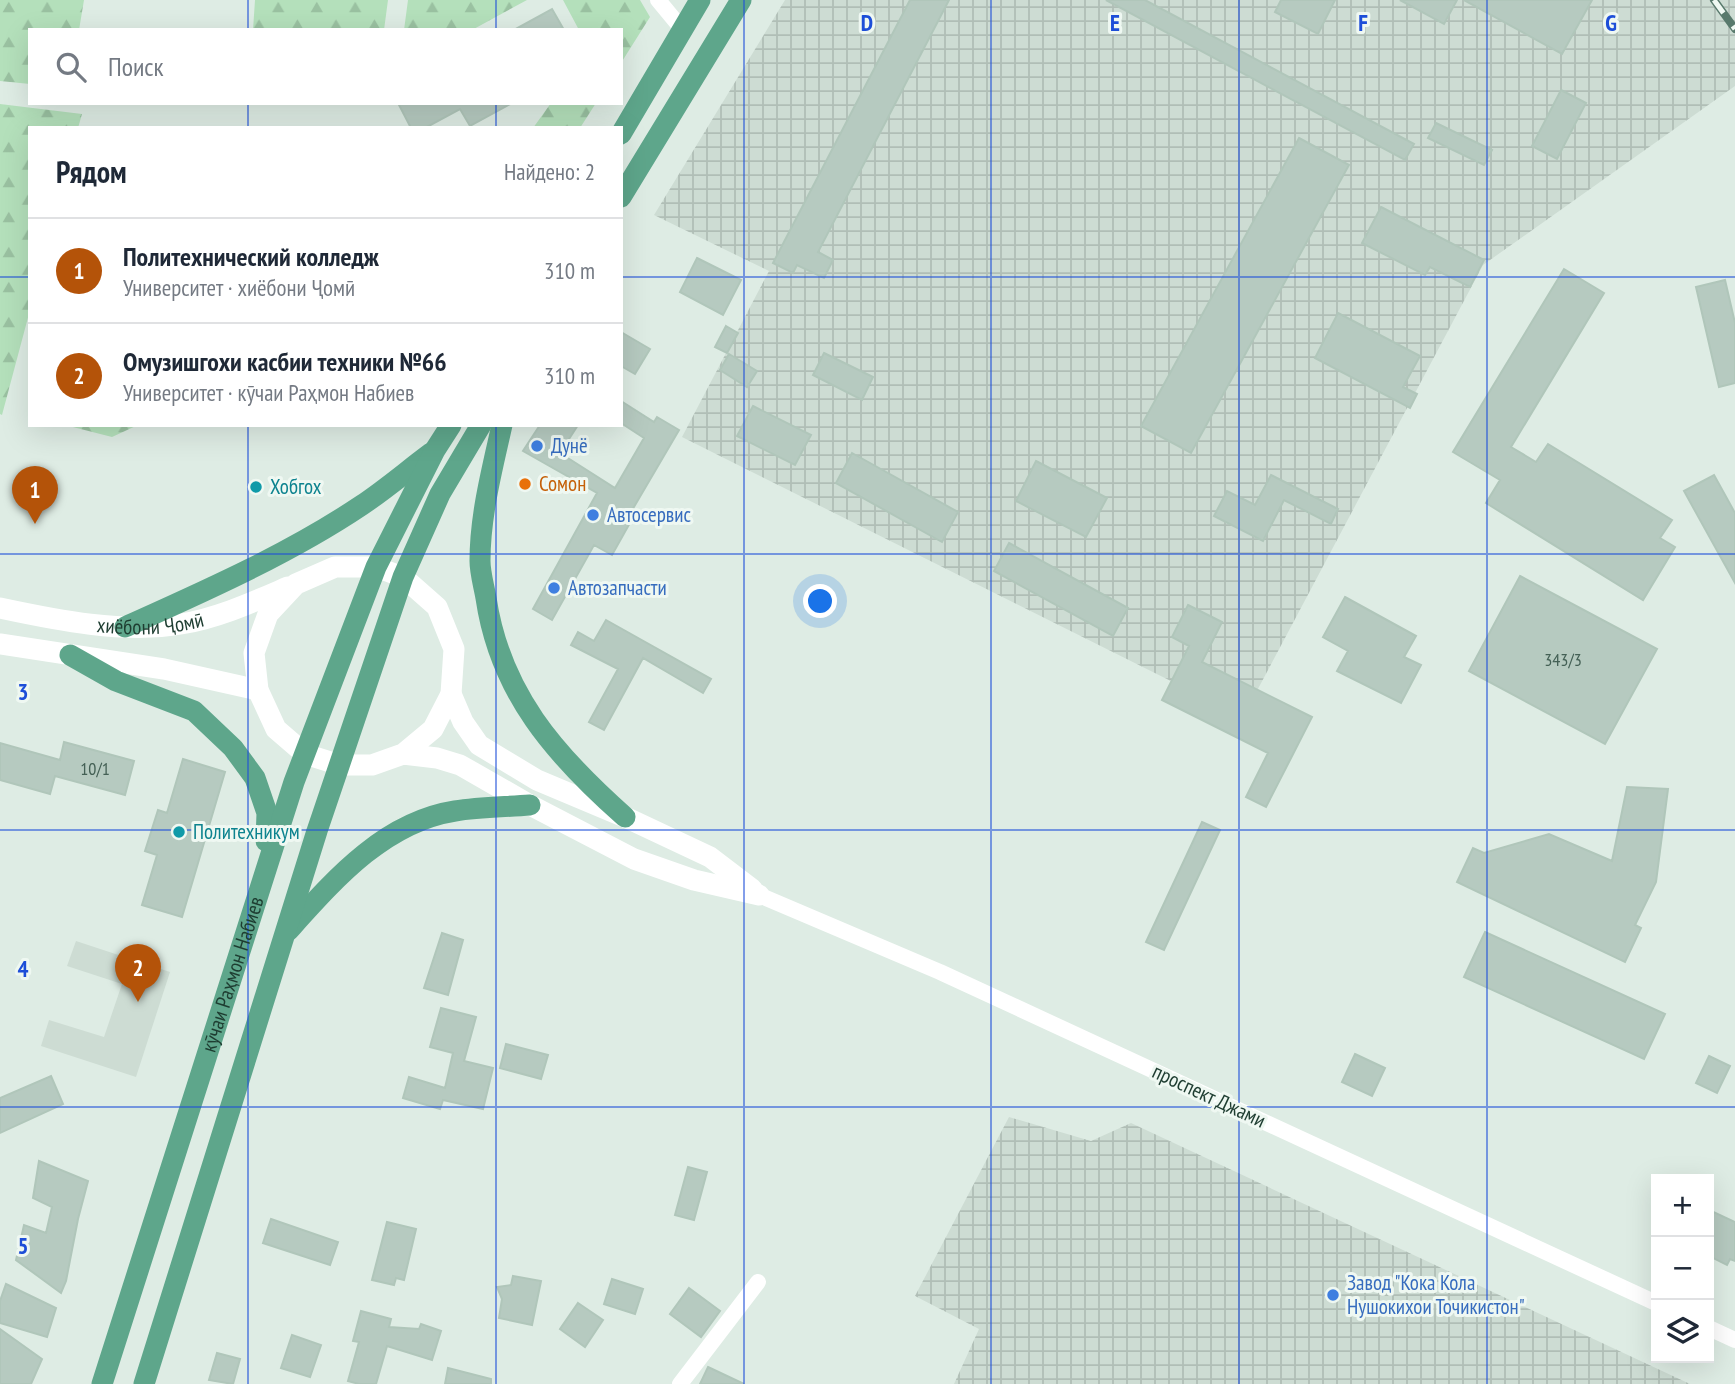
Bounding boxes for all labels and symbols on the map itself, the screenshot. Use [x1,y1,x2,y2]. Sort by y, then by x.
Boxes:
text: D [861,8,873,37]
text: E [1110,8,1120,37]
text: F [1358,8,1368,37]
text: G [1605,8,1617,37]
place label: Дунё [551,432,588,459]
marker: Дунё [529,438,545,454]
pin: 1 [12,466,58,524]
place label: Сомон [539,470,586,497]
place label: Хобгох [270,473,322,500]
marker: Сомон [517,476,533,492]
marker: Хобгох [248,479,264,495]
place label: Автосервис [607,501,692,528]
marker: Автосервис [585,507,601,523]
place label: Автозапчасти [568,574,667,601]
marker: Автозапчасти [546,580,562,596]
your location [803,584,837,618]
street label: хиёбони Ҷомӣ [96,606,206,640]
house number: 343/3 [1544,648,1582,671]
text: 3 [18,677,29,706]
house number: 10/1 [80,757,110,780]
place label: Политехникум [193,818,300,845]
marker: Политехникум [171,824,187,840]
street label: кӯчаи Раҳмон Набиев [195,893,270,1055]
pin: 2 [115,944,161,1002]
text: 4 [18,954,29,983]
street label: проспект Джами [1148,1058,1270,1134]
text: 5 [18,1231,29,1260]
place label: Завод "Кока Кола Нушокихои Точикистон" [1347,1269,1525,1320]
marker: Завод "Кока Кола Нушокихои Точикистон" [1325,1287,1341,1303]

